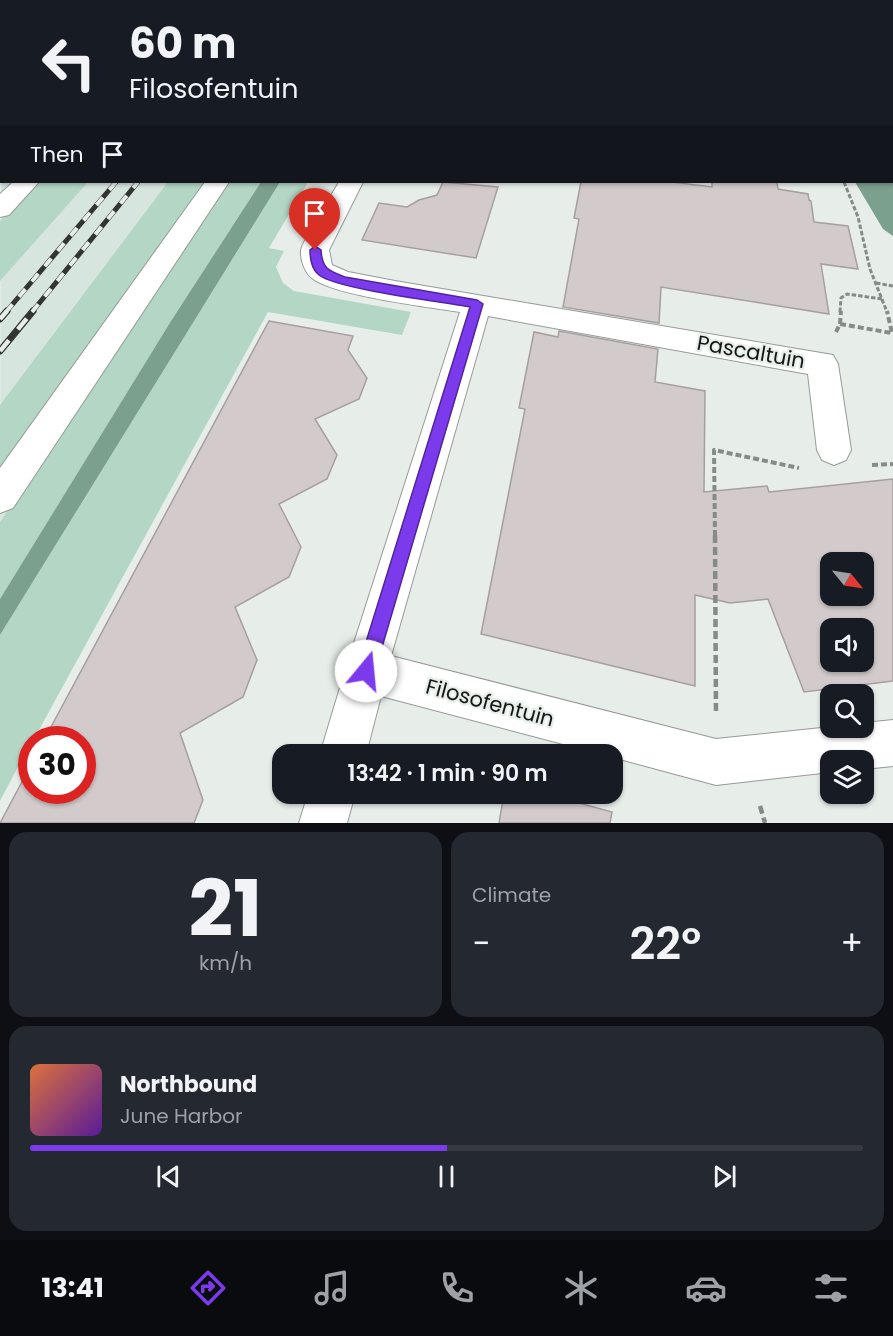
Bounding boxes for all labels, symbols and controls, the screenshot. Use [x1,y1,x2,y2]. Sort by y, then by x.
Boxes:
text: 60 m [129,14,237,73]
icon: left [30,24,108,102]
text: Filosofentuin [129,70,298,107]
icon: arrive [96,138,129,171]
text: Then [30,139,84,170]
pin [289,188,340,250]
icon: arrive [298,197,331,230]
street label: Pascaltuin [695,328,807,375]
north arrow [820,552,874,606]
map controls [820,552,874,804]
button: sound [820,618,874,672]
position arrow [334,639,398,703]
street label: Filosofentuin [423,671,558,734]
button: search [820,684,874,738]
speed limit sign: 30 [18,726,96,804]
button: layers [820,750,874,804]
text: 13:42 · 1 min · 90 m [347,758,548,789]
text: 21 [189,854,262,963]
text: Climate [472,881,551,909]
text: 22° [630,912,701,975]
text: − [472,920,490,967]
text: + [840,920,863,967]
text: km/h [199,949,252,977]
text: Northbound [120,1069,257,1100]
text: June Harbor [120,1102,243,1130]
icon: previous [152,1160,185,1193]
icon: pause [430,1160,463,1193]
icon: next [708,1160,741,1193]
icon: directions [187,1267,229,1309]
icon: music [311,1267,353,1309]
icon: phone [436,1267,478,1309]
icon: climate [560,1267,602,1309]
icon: car [685,1267,727,1309]
icon: filters [810,1267,852,1309]
text: 13:41 [41,1269,104,1306]

